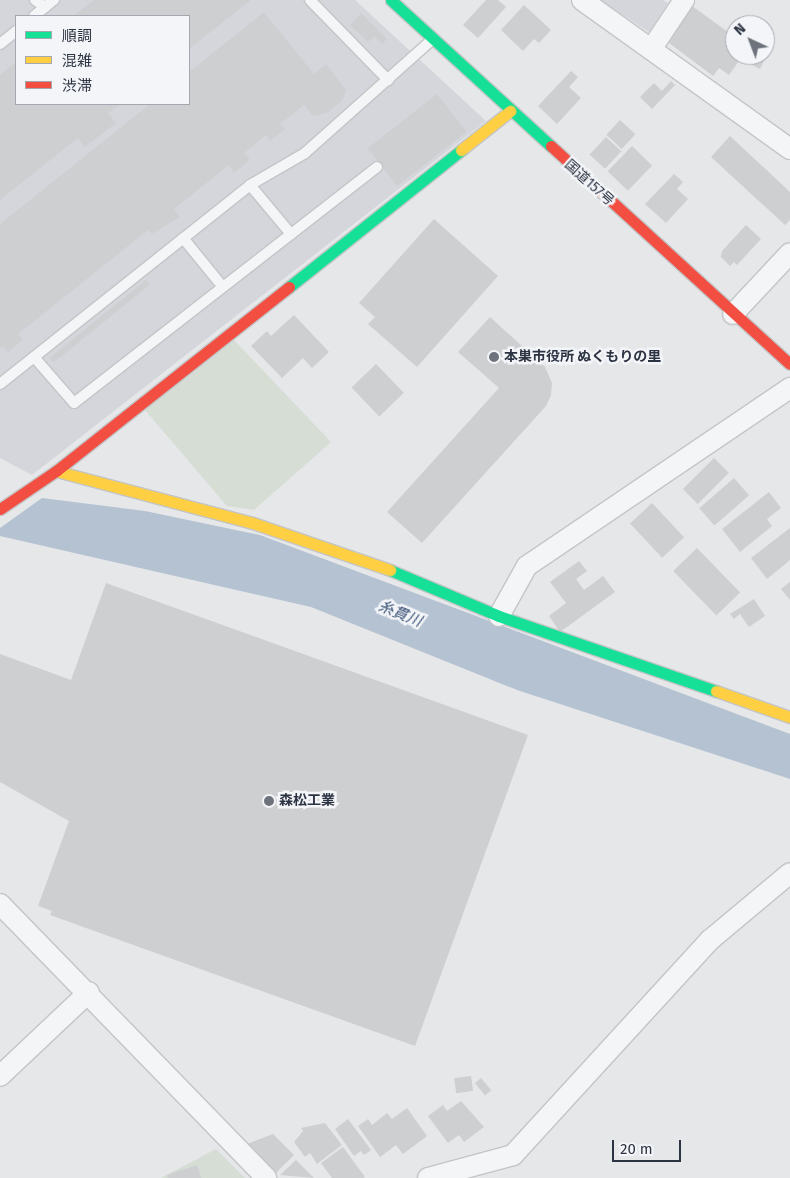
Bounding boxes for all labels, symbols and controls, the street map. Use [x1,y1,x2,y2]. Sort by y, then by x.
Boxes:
legend [15,15,190,105]
north arrow [725,15,775,65]
text: N [731,20,749,39]
text: 順調 [62,27,92,45]
text: 混雑 [62,52,92,70]
text: 渋滞 [62,77,92,95]
street label: 国道157号 [561,156,617,210]
place label: 本巣市役所 ぬくもりの里 [504,349,661,365]
marker: 本巣市役所 ぬくもりの里 [488,351,500,363]
water label: 糸貫川 [376,597,424,631]
place label: 森松工業 [279,793,335,809]
marker: 森松工業 [263,795,275,807]
scale bar [615,1130,684,1162]
text: 20 m [620,1140,653,1158]

